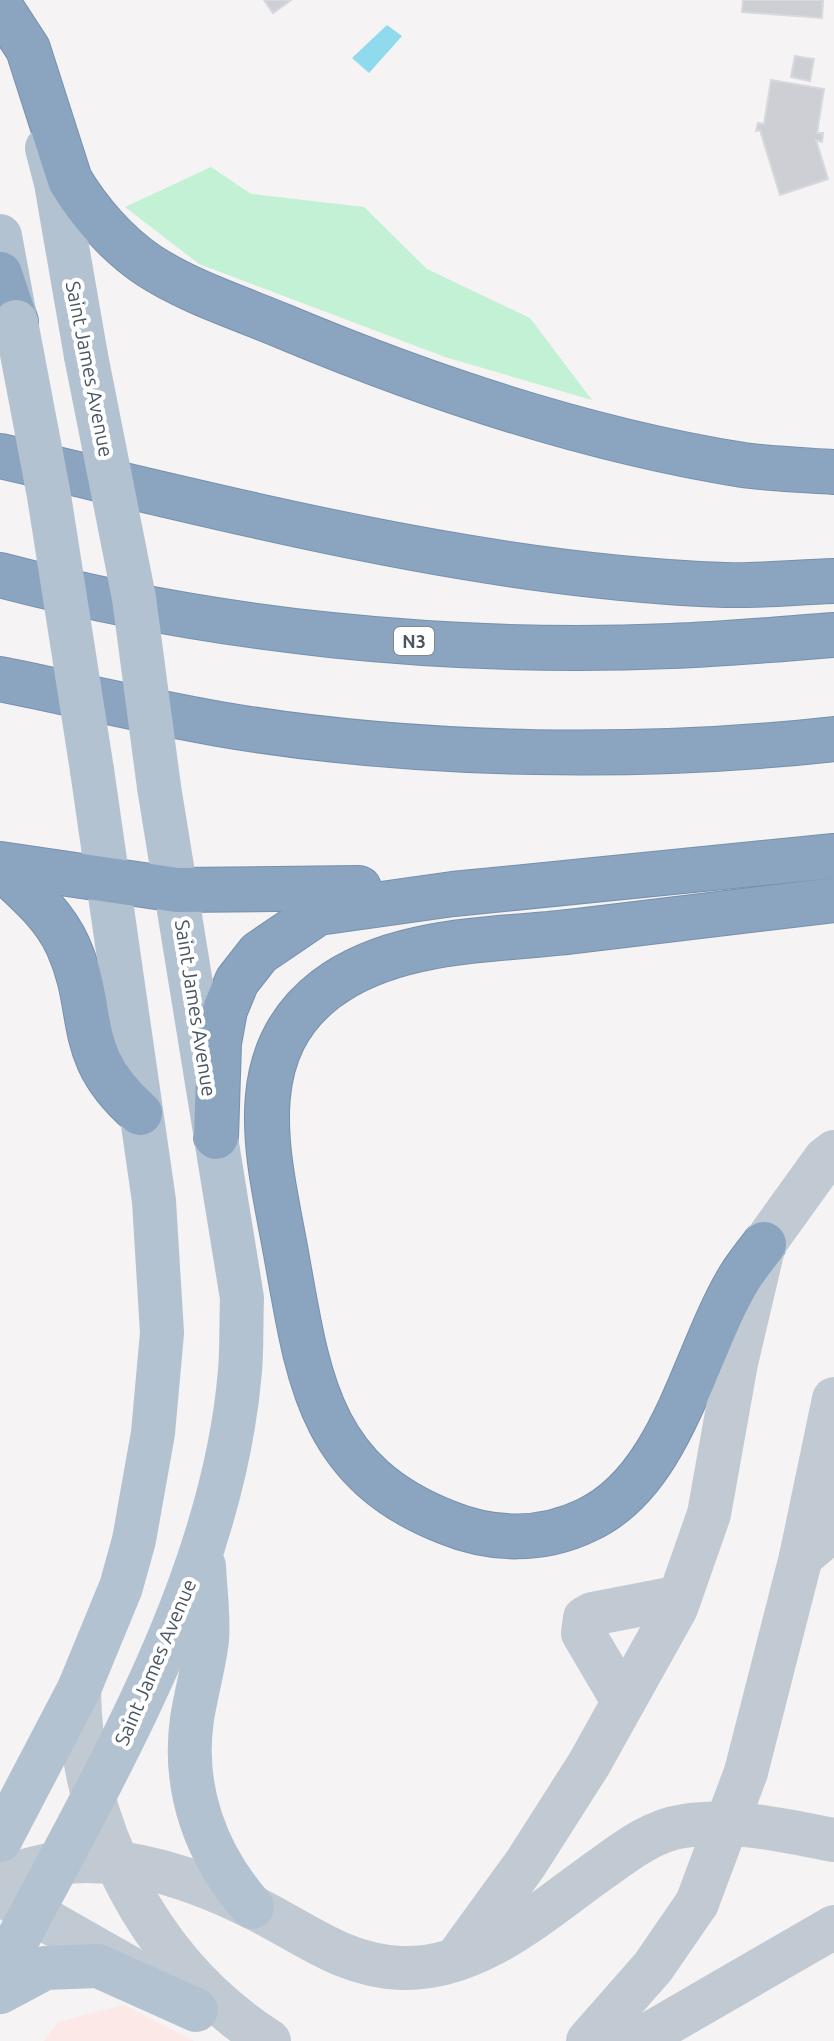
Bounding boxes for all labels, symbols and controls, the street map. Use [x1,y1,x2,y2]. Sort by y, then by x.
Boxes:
street label: Saint James Avenue [62,279,118,459]
road number: N3 [394,627,434,655]
street label: Saint James Avenue [171,918,221,1098]
street label: Saint James Avenue [110,1575,200,1749]

